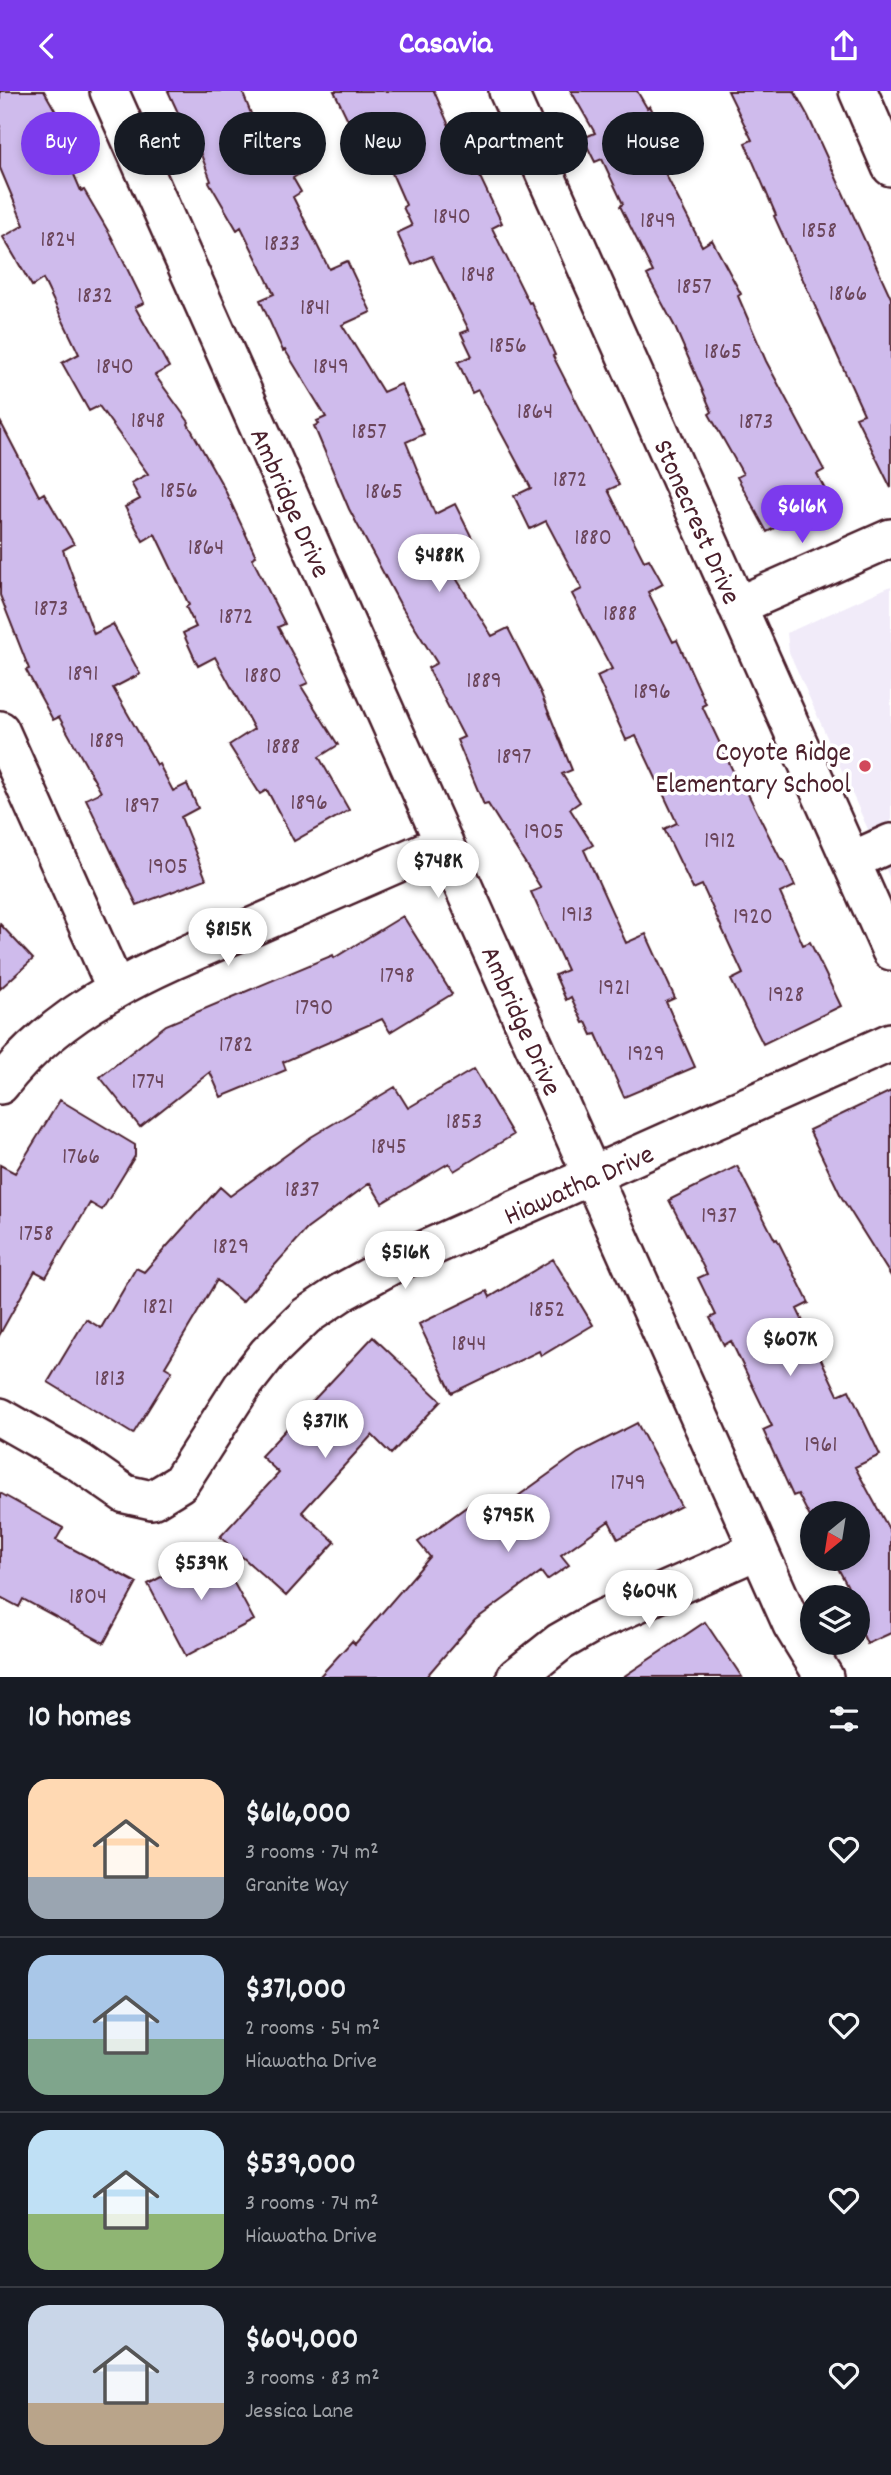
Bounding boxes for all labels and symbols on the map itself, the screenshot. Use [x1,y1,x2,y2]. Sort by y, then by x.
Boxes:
house number: 1840 [433,201,471,235]
house number: 1849 [640,205,676,239]
house number: 1858 [801,215,837,249]
house number: 1824 [40,224,76,258]
house number: 1833 [264,228,300,262]
house number: 1848 [461,259,495,293]
house number: 1857 [676,271,712,305]
house number: 1866 [829,278,867,312]
house number: 1832 [77,280,113,314]
house number: 1841 [300,292,330,326]
house number: 1856 [489,330,527,364]
house number: 1865 [704,336,742,370]
house number: 1840 [96,351,134,385]
house number: 1849 [313,351,349,385]
house number: 1864 [517,396,553,430]
house number: 1848 [131,405,165,439]
house number: 1873 [739,406,773,440]
house number: 1857 [351,416,387,450]
street label: Ambridge Drive [237,423,338,585]
street label: Stonecrest Drive [640,434,749,612]
house number: 1872 [553,464,587,498]
house number: 1856 [160,475,198,509]
house number: 1865 [365,476,403,510]
pin: $616K [753,485,851,545]
house number: 1880 [574,522,612,556]
house number: 1864 [188,532,224,566]
pin: $488K [390,535,488,594]
house number: 1873 [34,593,68,627]
house number: 1888 [603,598,637,632]
house number: 1872 [219,601,253,635]
house number: 1891 [67,658,99,692]
house number: 1880 [244,660,282,694]
house number: 1889 [466,665,502,699]
house number: 1896 [633,676,671,710]
house number: 1889 [89,725,125,759]
house number: 1888 [266,731,300,765]
place label: Coyote Ridge Elementary School [655,735,851,807]
house number: 1897 [496,741,532,775]
marker: Coyote Ridge Elementary School [857,758,873,774]
house number: 1896 [290,787,328,821]
house number: 1897 [124,790,160,824]
house number: 1905 [524,816,564,850]
house number: 1912 [704,825,736,859]
pin: $748K [389,841,487,900]
house number: 1905 [148,851,188,885]
house number: 1913 [561,899,593,933]
house number: 1920 [733,901,773,935]
pin: $815K [179,909,277,968]
street label: Ambridge Drive [468,941,569,1103]
house number: 1798 [379,960,415,994]
house number: 1921 [598,972,630,1006]
house number: 1928 [768,979,804,1013]
house number: 1790 [295,992,333,1026]
house number: 1782 [219,1029,253,1063]
house number: 1929 [627,1038,665,1072]
house number: 1774 [131,1066,165,1100]
house number: 1853 [446,1106,482,1140]
house number: 1845 [371,1131,407,1165]
street label: Hiawatha Drive [499,1137,661,1238]
house number: 1766 [62,1141,100,1175]
house number: 1837 [285,1174,319,1208]
house number: 1937 [701,1200,737,1234]
house number: 1758 [18,1218,54,1252]
house number: 1829 [213,1231,249,1265]
pin: $516K [356,1231,454,1291]
house number: 1821 [143,1291,173,1325]
house number: 1852 [529,1294,565,1328]
pin: $607K [741,1319,839,1378]
house number: 1844 [452,1328,486,1362]
house number: 1813 [95,1363,125,1397]
pin: $371K [276,1401,374,1460]
house number: 1961 [804,1429,838,1463]
house number: 1749 [610,1467,646,1501]
pin: $795K [459,1495,557,1554]
north arrow [800,1501,870,1571]
pin: $539K [152,1543,250,1602]
pin: $604K [600,1571,698,1630]
house number: 1804 [69,1581,107,1615]

